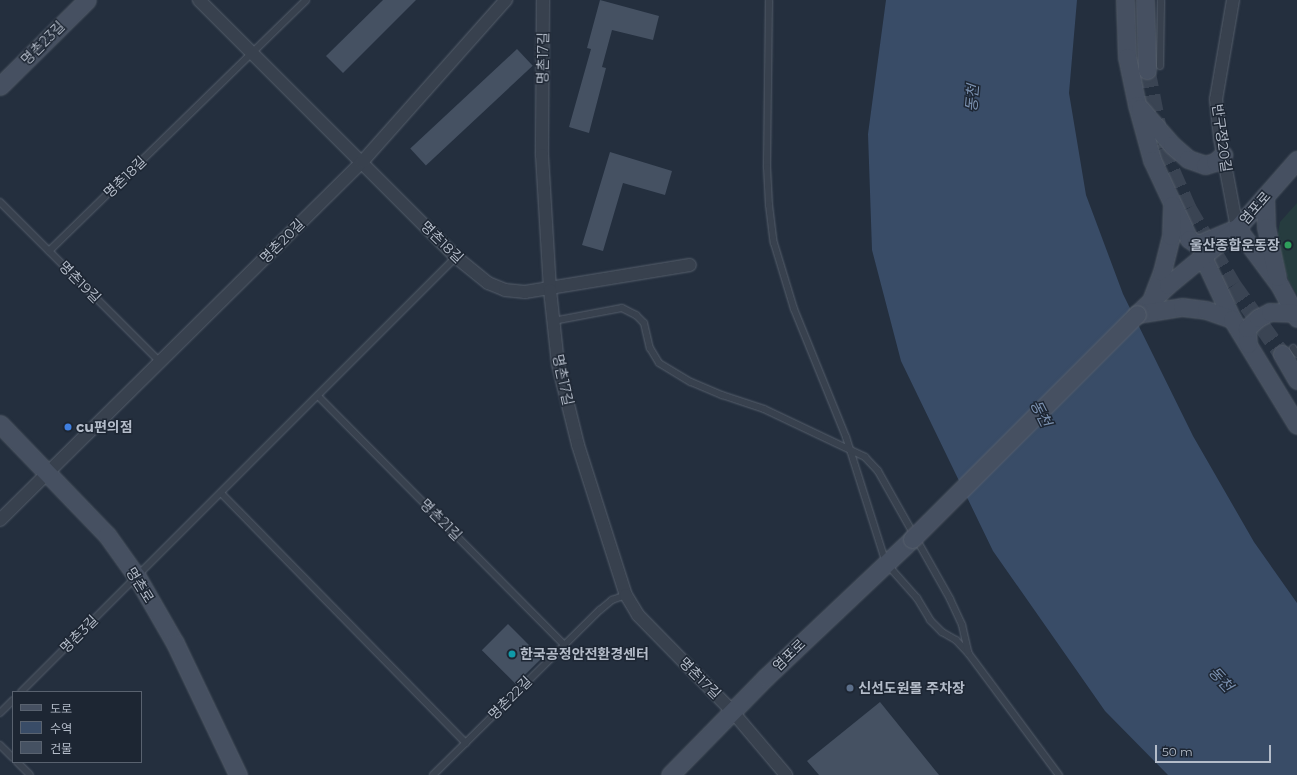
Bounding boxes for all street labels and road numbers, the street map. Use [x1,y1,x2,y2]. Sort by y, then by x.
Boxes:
street label: 명촌23길 [18,18,68,68]
street label: 명촌17길 [534,32,552,84]
street label: 반구정20길 [1209,103,1235,173]
street label: 명촌18길 [100,153,150,201]
street label: 염포로 [1236,188,1274,228]
street label: 명촌20길 [256,215,308,267]
street label: 명촌18길 [417,218,467,266]
street label: 명촌19길 [56,258,104,306]
street label: 명촌17길 [549,353,577,407]
street label: 명촌21길 [417,496,465,544]
street label: 명촌로 [123,564,157,606]
street label: 명촌3길 [57,612,101,656]
street label: 염포로 [769,636,809,674]
street label: 명촌17길 [676,654,724,702]
street label: 명촌22길 [485,673,535,723]

